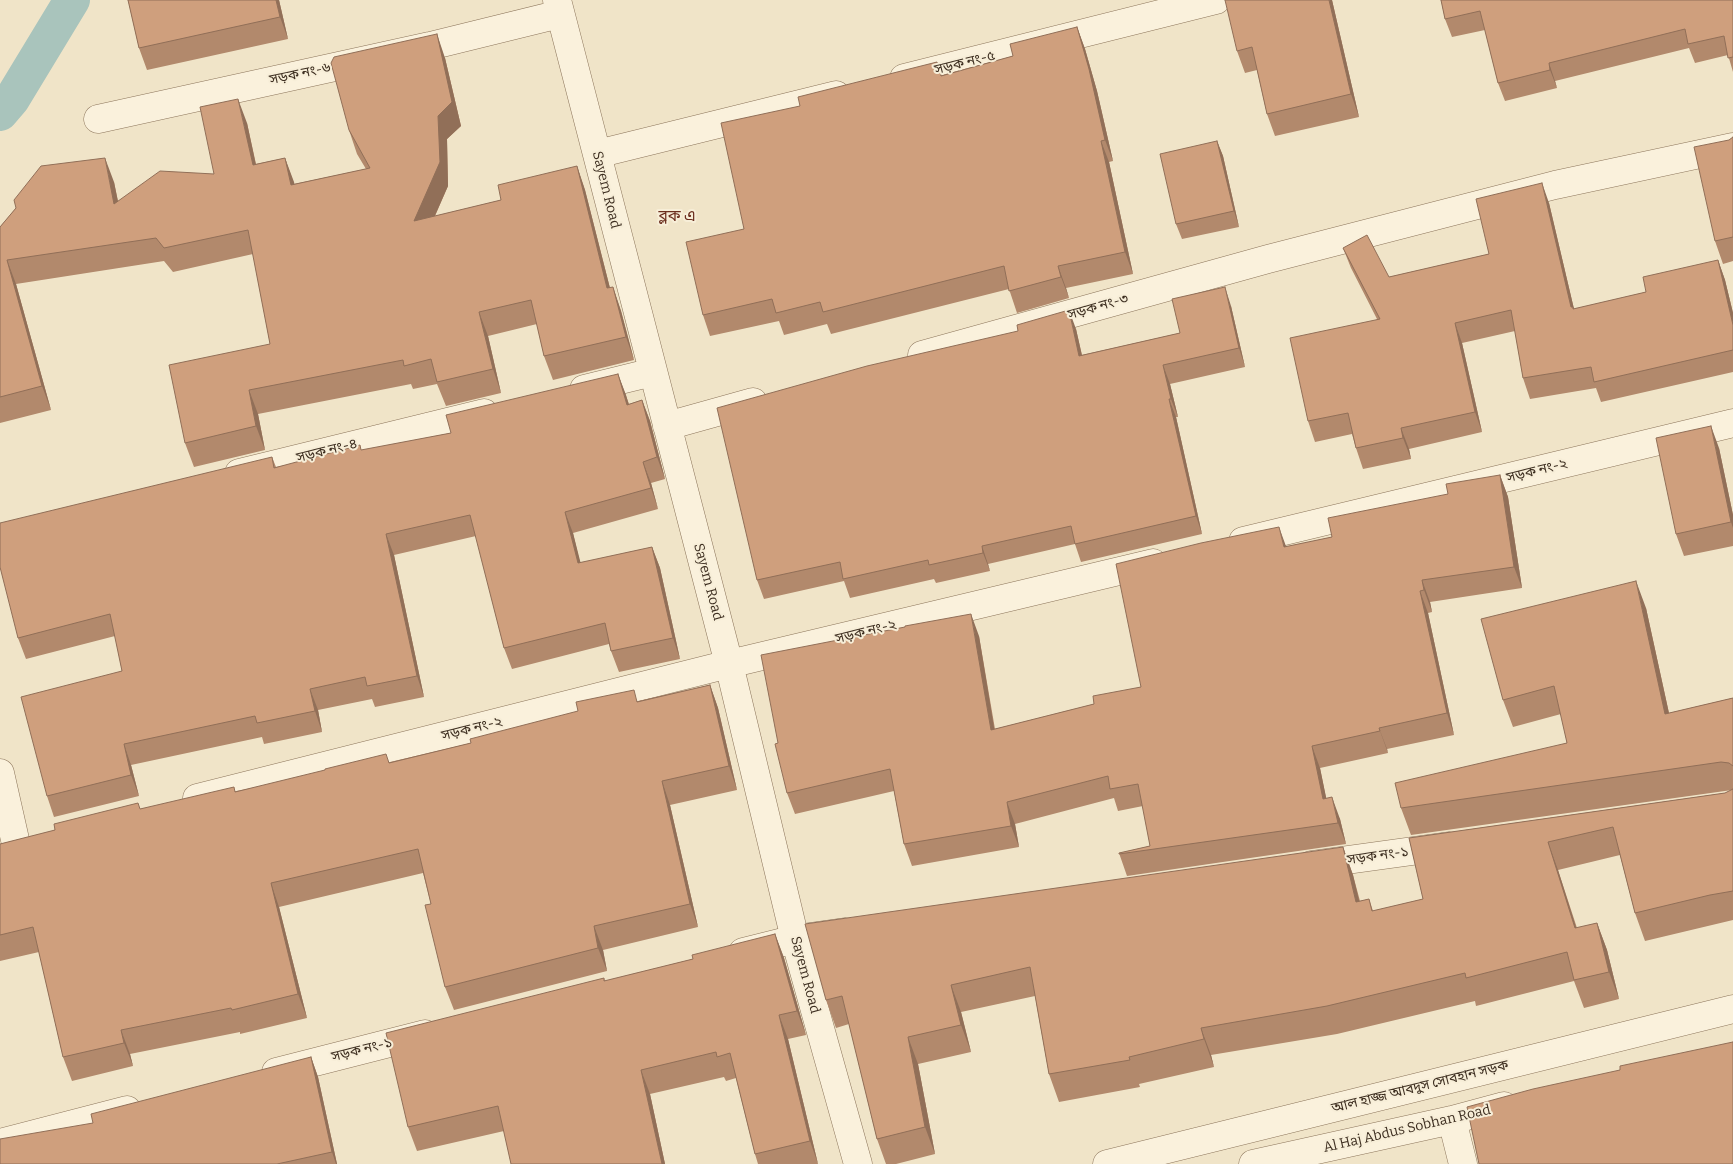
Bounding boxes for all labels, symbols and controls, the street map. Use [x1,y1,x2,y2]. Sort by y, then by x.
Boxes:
street label: সড়ক নং-৫ [933,47,997,79]
street label: সড়ক নং-৬ [268,59,332,89]
street label: Sayem Road [588,150,624,230]
district label: ব্লক এ [658,207,696,227]
street label: সড়ক নং-৩ [1066,290,1130,324]
street label: সড়ক নং-৪ [295,435,359,467]
street label: সড়ক নং-২ [1505,455,1569,487]
street label: Sayem Road [690,542,726,622]
street label: সড়ক নং-২ [834,616,898,648]
street label: সড়ক নং-২ [440,713,504,745]
street label: সড়ক নং-১ [1346,843,1410,869]
street label: Sayem Road [787,935,823,1015]
street label: সড়ক নং-১ [330,1034,394,1066]
street label: আল হাজ্জ আবদুস সোবহান সড়ক [1330,1057,1510,1117]
street label: Al Haj Abdus Sobhan Road [1322,1102,1492,1156]

